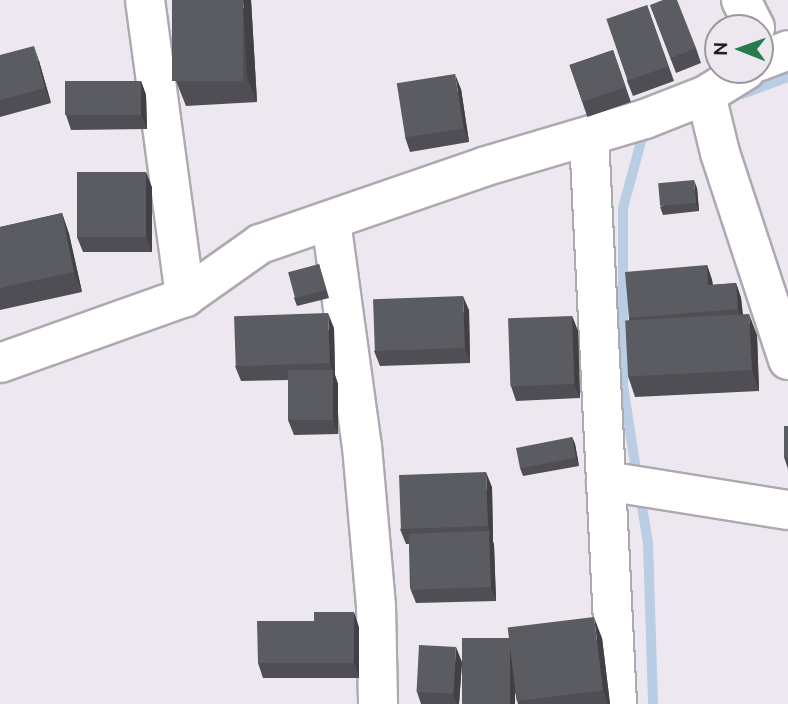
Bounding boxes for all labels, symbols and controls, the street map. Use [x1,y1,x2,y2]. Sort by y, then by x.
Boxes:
north arrow [704,14,774,84]
text: N [709,41,731,56]

